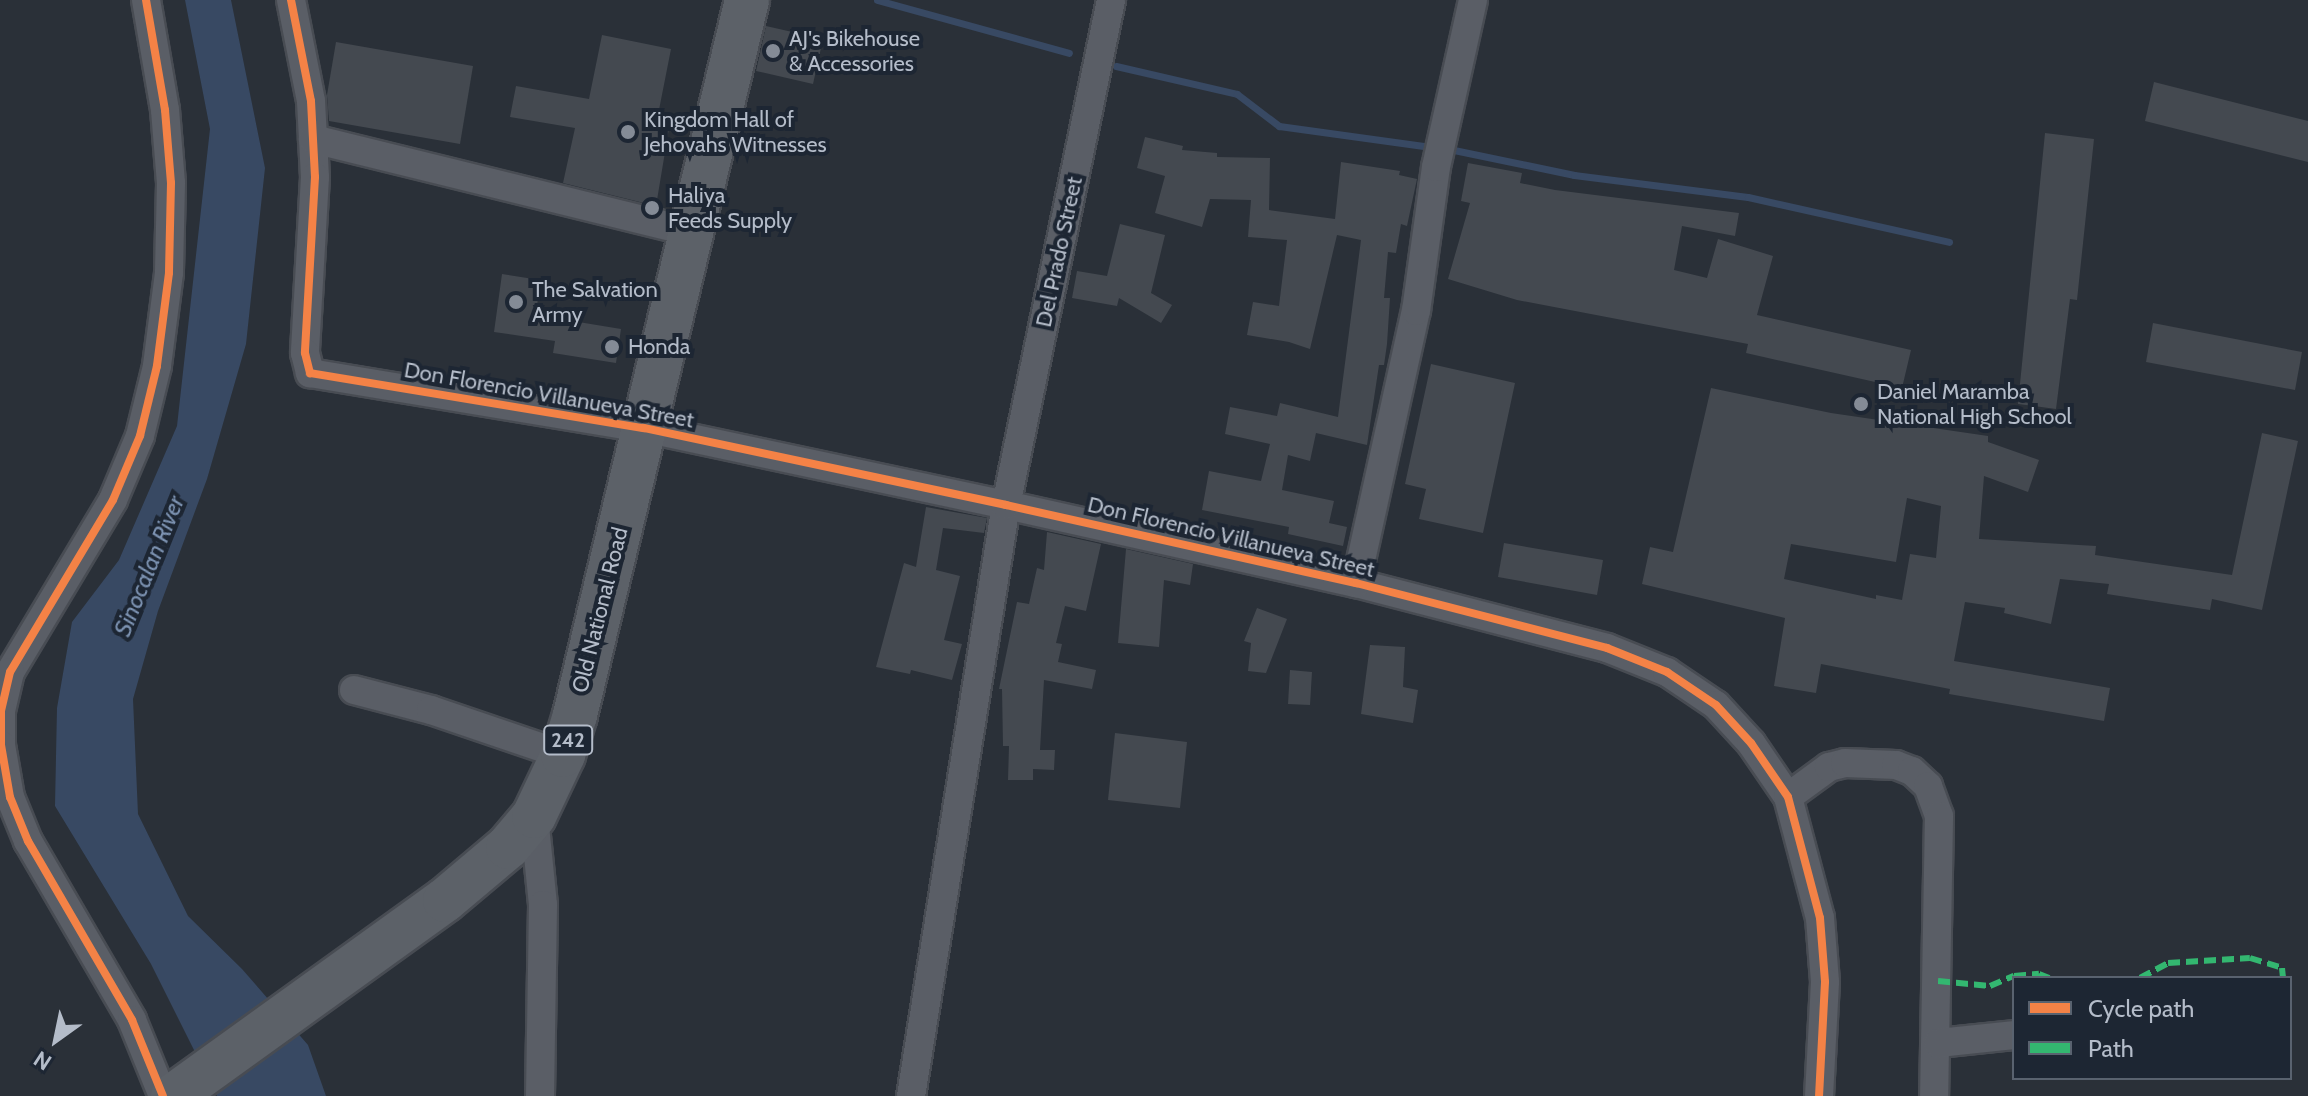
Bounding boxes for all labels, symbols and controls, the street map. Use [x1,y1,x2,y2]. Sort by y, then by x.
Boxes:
place label: AJ's Bikehouse & Accessories [789,25,920,76]
marker: AJ's Bikehouse & Accessories [764,42,782,60]
place label: Kingdom Hall of Jehovahs Witnesses [644,106,827,158]
marker: Kingdom Hall of Jehovahs Witnesses [619,123,637,141]
street label: Del Prado Street [1030,175,1088,329]
place label: Haliya Feeds Supply [668,182,792,234]
marker: Haliya Feeds Supply [643,199,661,217]
place label: The Salvation Army [532,276,658,328]
marker: The Salvation Army [507,293,525,311]
place label: Honda [628,334,690,360]
marker: Honda [603,338,621,356]
street label: Don Florencio Villanueva Street [402,357,696,433]
place label: Daniel Maramba National High School [1877,378,2072,430]
marker: Daniel Maramba National High School [1852,395,1870,413]
street label: Don Florencio Villanueva Street [1085,491,1377,583]
water label: Sinocalan River [108,492,190,640]
street label: Old National Road [567,525,633,695]
road number: 242 [542,724,594,756]
legend [2012,976,2292,1080]
text: Cycle path [2088,994,2194,1023]
north arrow [16,1000,96,1080]
text: Path [2088,1034,2134,1063]
text: N [29,1045,57,1076]

